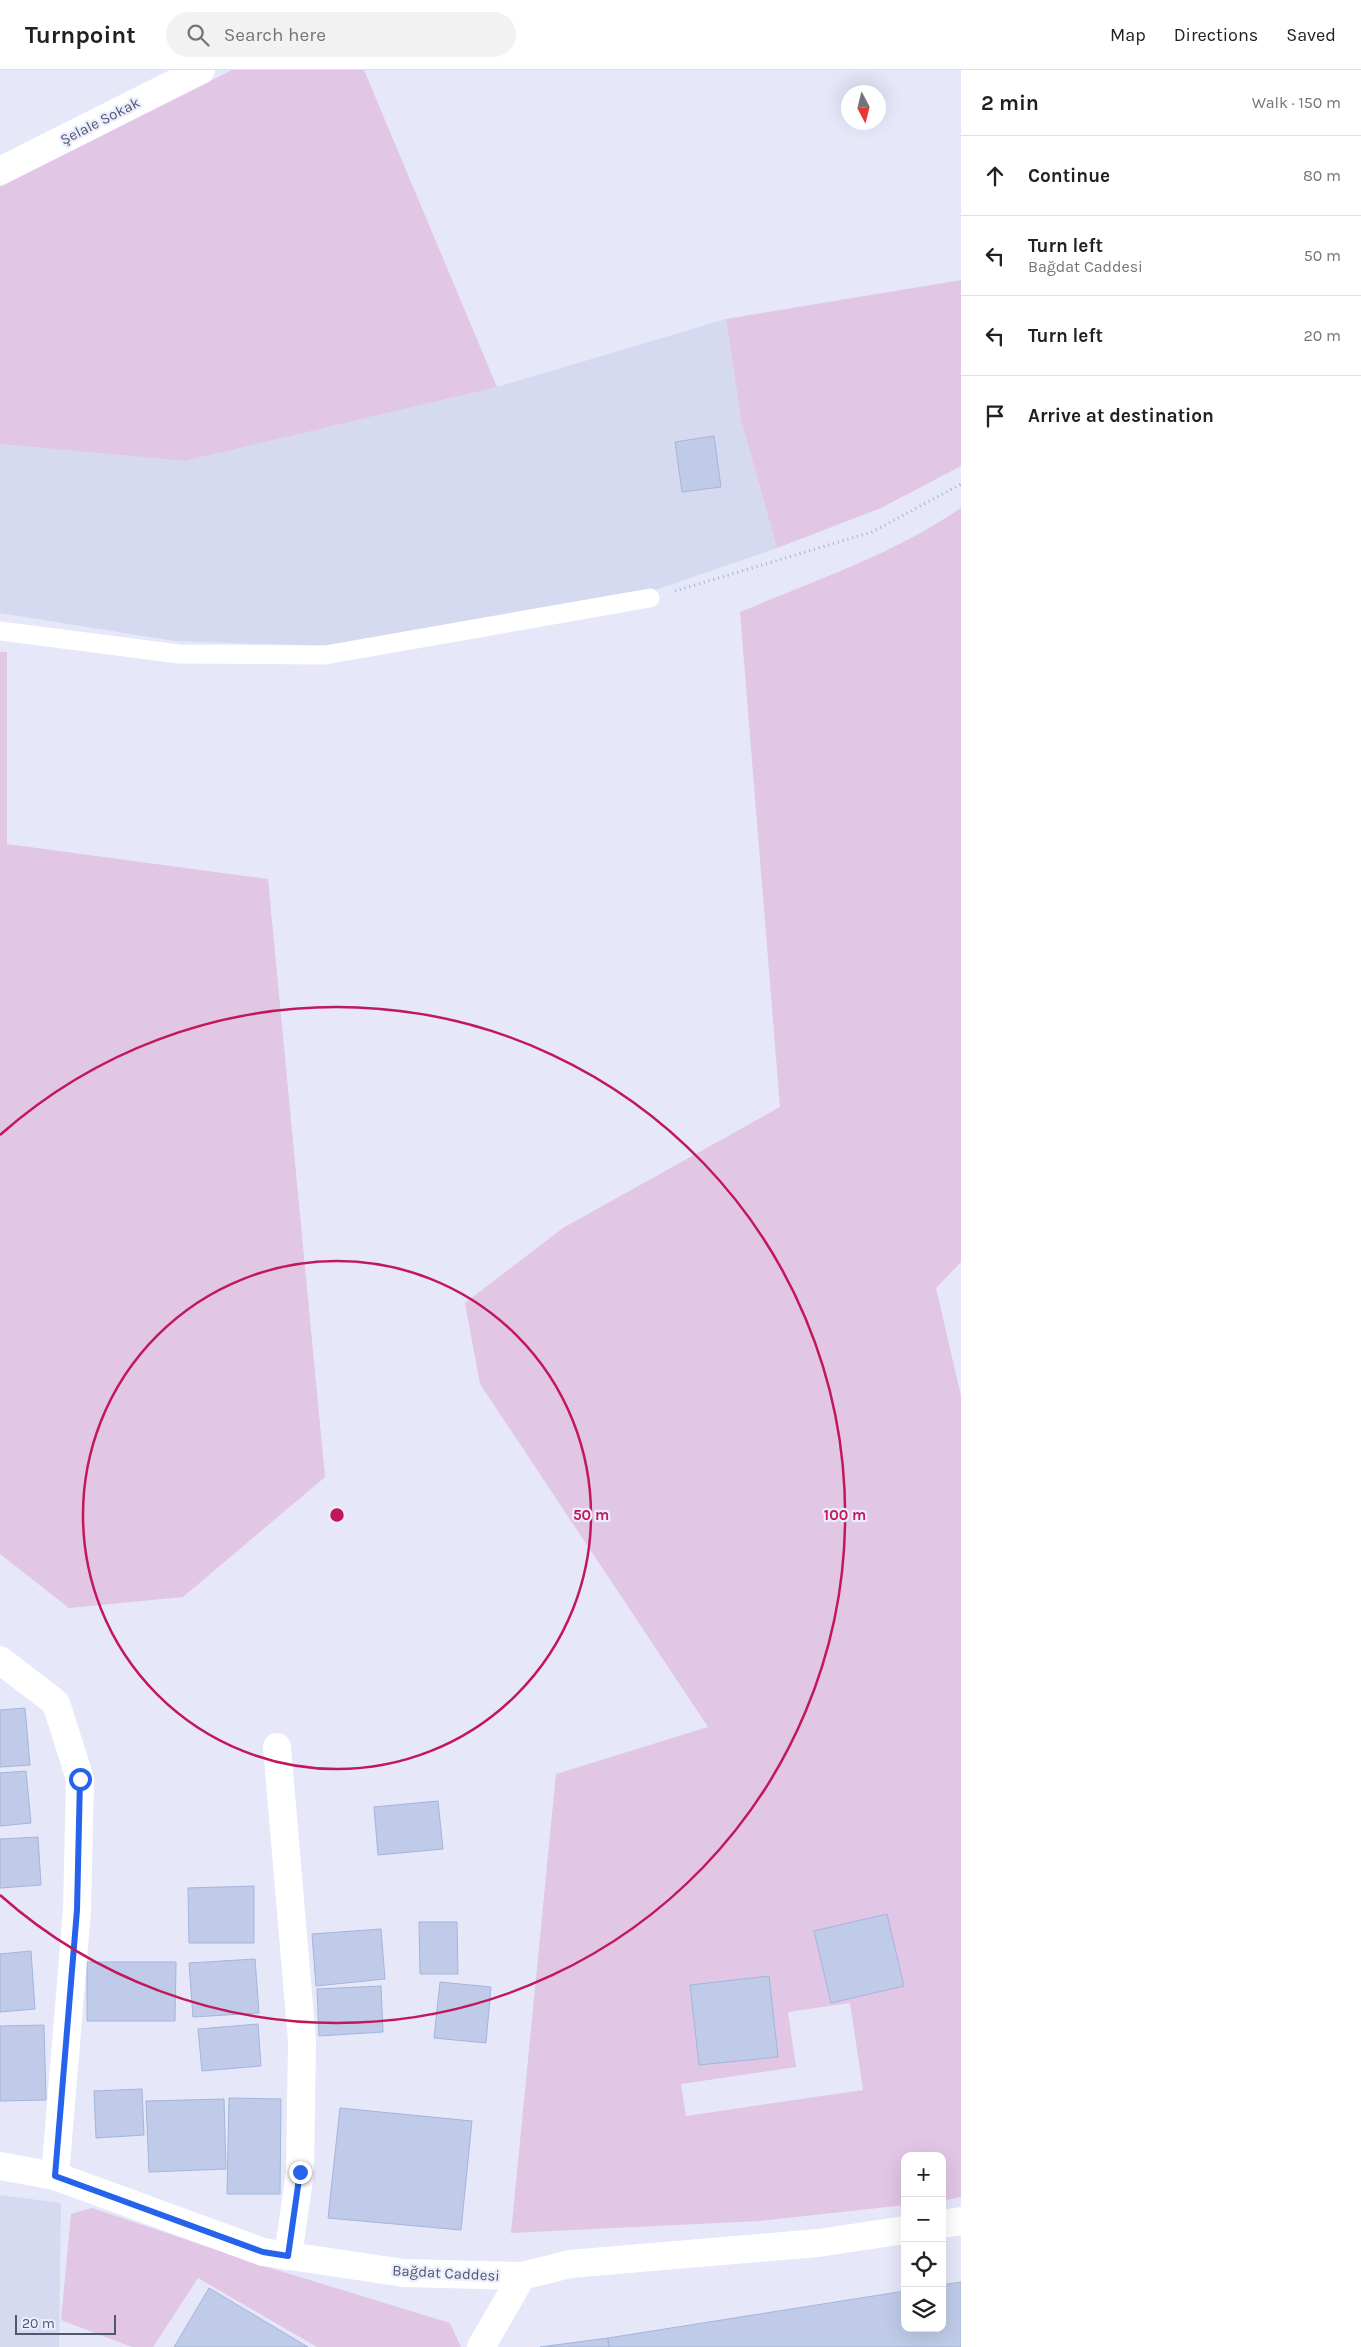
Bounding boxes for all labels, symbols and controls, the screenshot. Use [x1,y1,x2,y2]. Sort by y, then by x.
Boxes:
search box [166,12,516,57]
text: Turnpoint [25,21,136,49]
icon: search [184,21,212,49]
text: Search here [224,24,326,46]
text: Map [1110,24,1146,46]
text: Directions [1174,24,1258,46]
text: Saved [1286,24,1336,46]
north arrow [841,85,886,130]
text: 2 min [981,91,1039,115]
street label: Şelale Sokak [57,93,143,149]
text: Walk · 150 m [1252,93,1341,112]
icon: ahead [981,162,1009,190]
text: Continue [1028,165,1110,187]
text: 80 m [1303,166,1341,185]
text: Turn left [1028,235,1103,257]
icon: left [981,242,1009,270]
text: 50 m [1304,246,1341,265]
text: Bağdat Caddesi [1028,257,1143,276]
icon: left [981,322,1009,350]
text: Turn left [1028,325,1103,347]
text: 20 m [1303,326,1341,345]
icon: arrive [981,402,1009,430]
text: Arrive at destination [1028,405,1214,427]
centre of rings [328,1506,346,1524]
text: 50 m [573,1506,609,1524]
text: 100 m [824,1506,866,1524]
route start [69,1768,92,1791]
map controls [901,2152,946,2332]
button: + [901,2152,946,2197]
route end [289,2161,312,2184]
button: − [901,2197,946,2242]
button: locate [901,2242,946,2287]
street label: Bağdat Caddesi [392,2261,500,2285]
button: layers [901,2287,946,2332]
scale bar [15,2312,116,2335]
text: 20 m [22,2315,55,2332]

